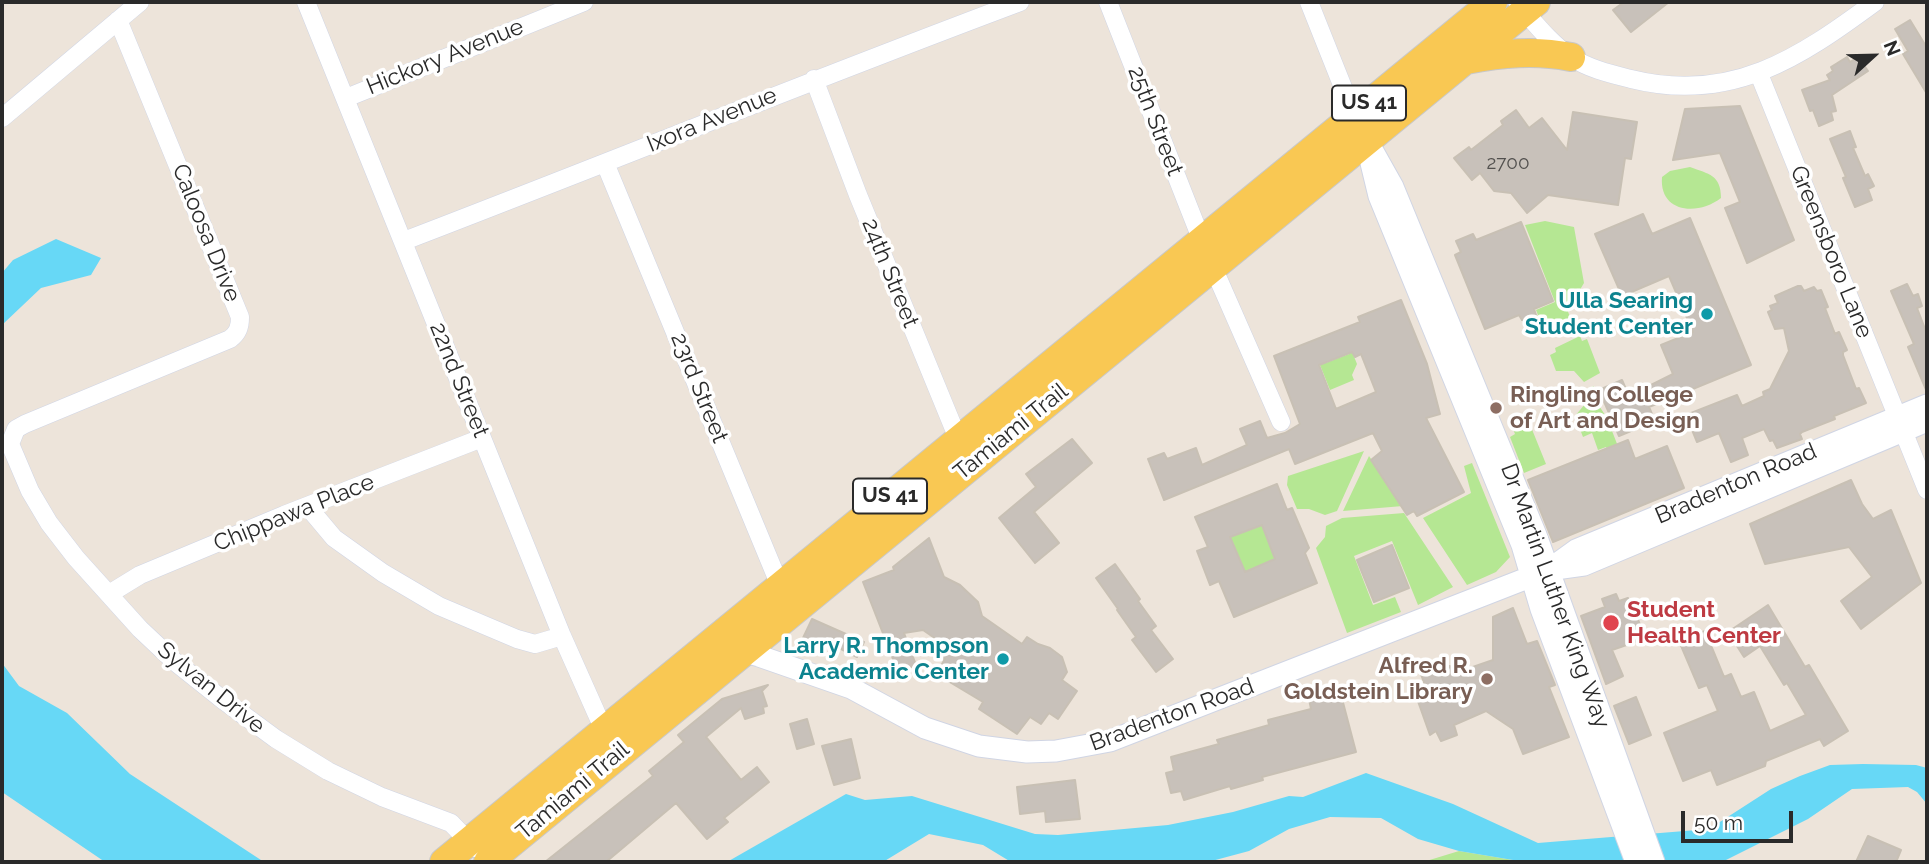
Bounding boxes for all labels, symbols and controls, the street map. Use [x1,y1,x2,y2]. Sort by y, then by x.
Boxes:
street label: Hickory Avenue [362,13,528,101]
north arrow [1838,21,1908,91]
text: N [1880,37,1905,59]
street label: 25th Street [1121,62,1189,180]
street label: Ixora Avenue [643,81,781,159]
road number: US 41 [1332,86,1406,120]
house number: 2700 [1486,152,1530,174]
street label: Caloosa Drive [166,160,246,306]
street label: Greensboro Lane [1784,162,1878,342]
street label: 24th Street [856,214,924,332]
place label: Ulla Searing Student Center [1525,287,1693,341]
marker: Ulla Searing Student Center [1699,306,1715,322]
street label: 22nd Street [423,319,495,441]
street label: 23rd Street [664,329,734,447]
street label: Tamiami Trail [948,378,1074,486]
place label: Ringling College of Art and Design [1510,381,1700,435]
marker: Ringling College of Art and Design [1488,400,1504,416]
street label: Bradenton Road [1651,438,1821,530]
street label: Dr Martin Luther King Way [1494,460,1616,732]
street label: Chippawa Place [210,468,378,558]
road number: US 41 [853,478,927,514]
place label: Student Health Center [1627,596,1781,650]
marker: Student Health Center [1601,613,1621,633]
place label: Larry R. Thompson Academic Center [783,632,989,686]
street label: Sylvan Drive [152,636,270,740]
marker: Larry R. Thompson Academic Center [995,651,1011,667]
place label: Alfred R. Goldstein Library [1284,652,1473,706]
marker: Alfred R. Goldstein Library [1479,671,1495,687]
street label: Bradenton Road [1086,673,1258,757]
street label: Tamiami Trail [511,736,635,846]
scale bar [1684,798,1796,842]
text: 50 m [1694,810,1743,835]

